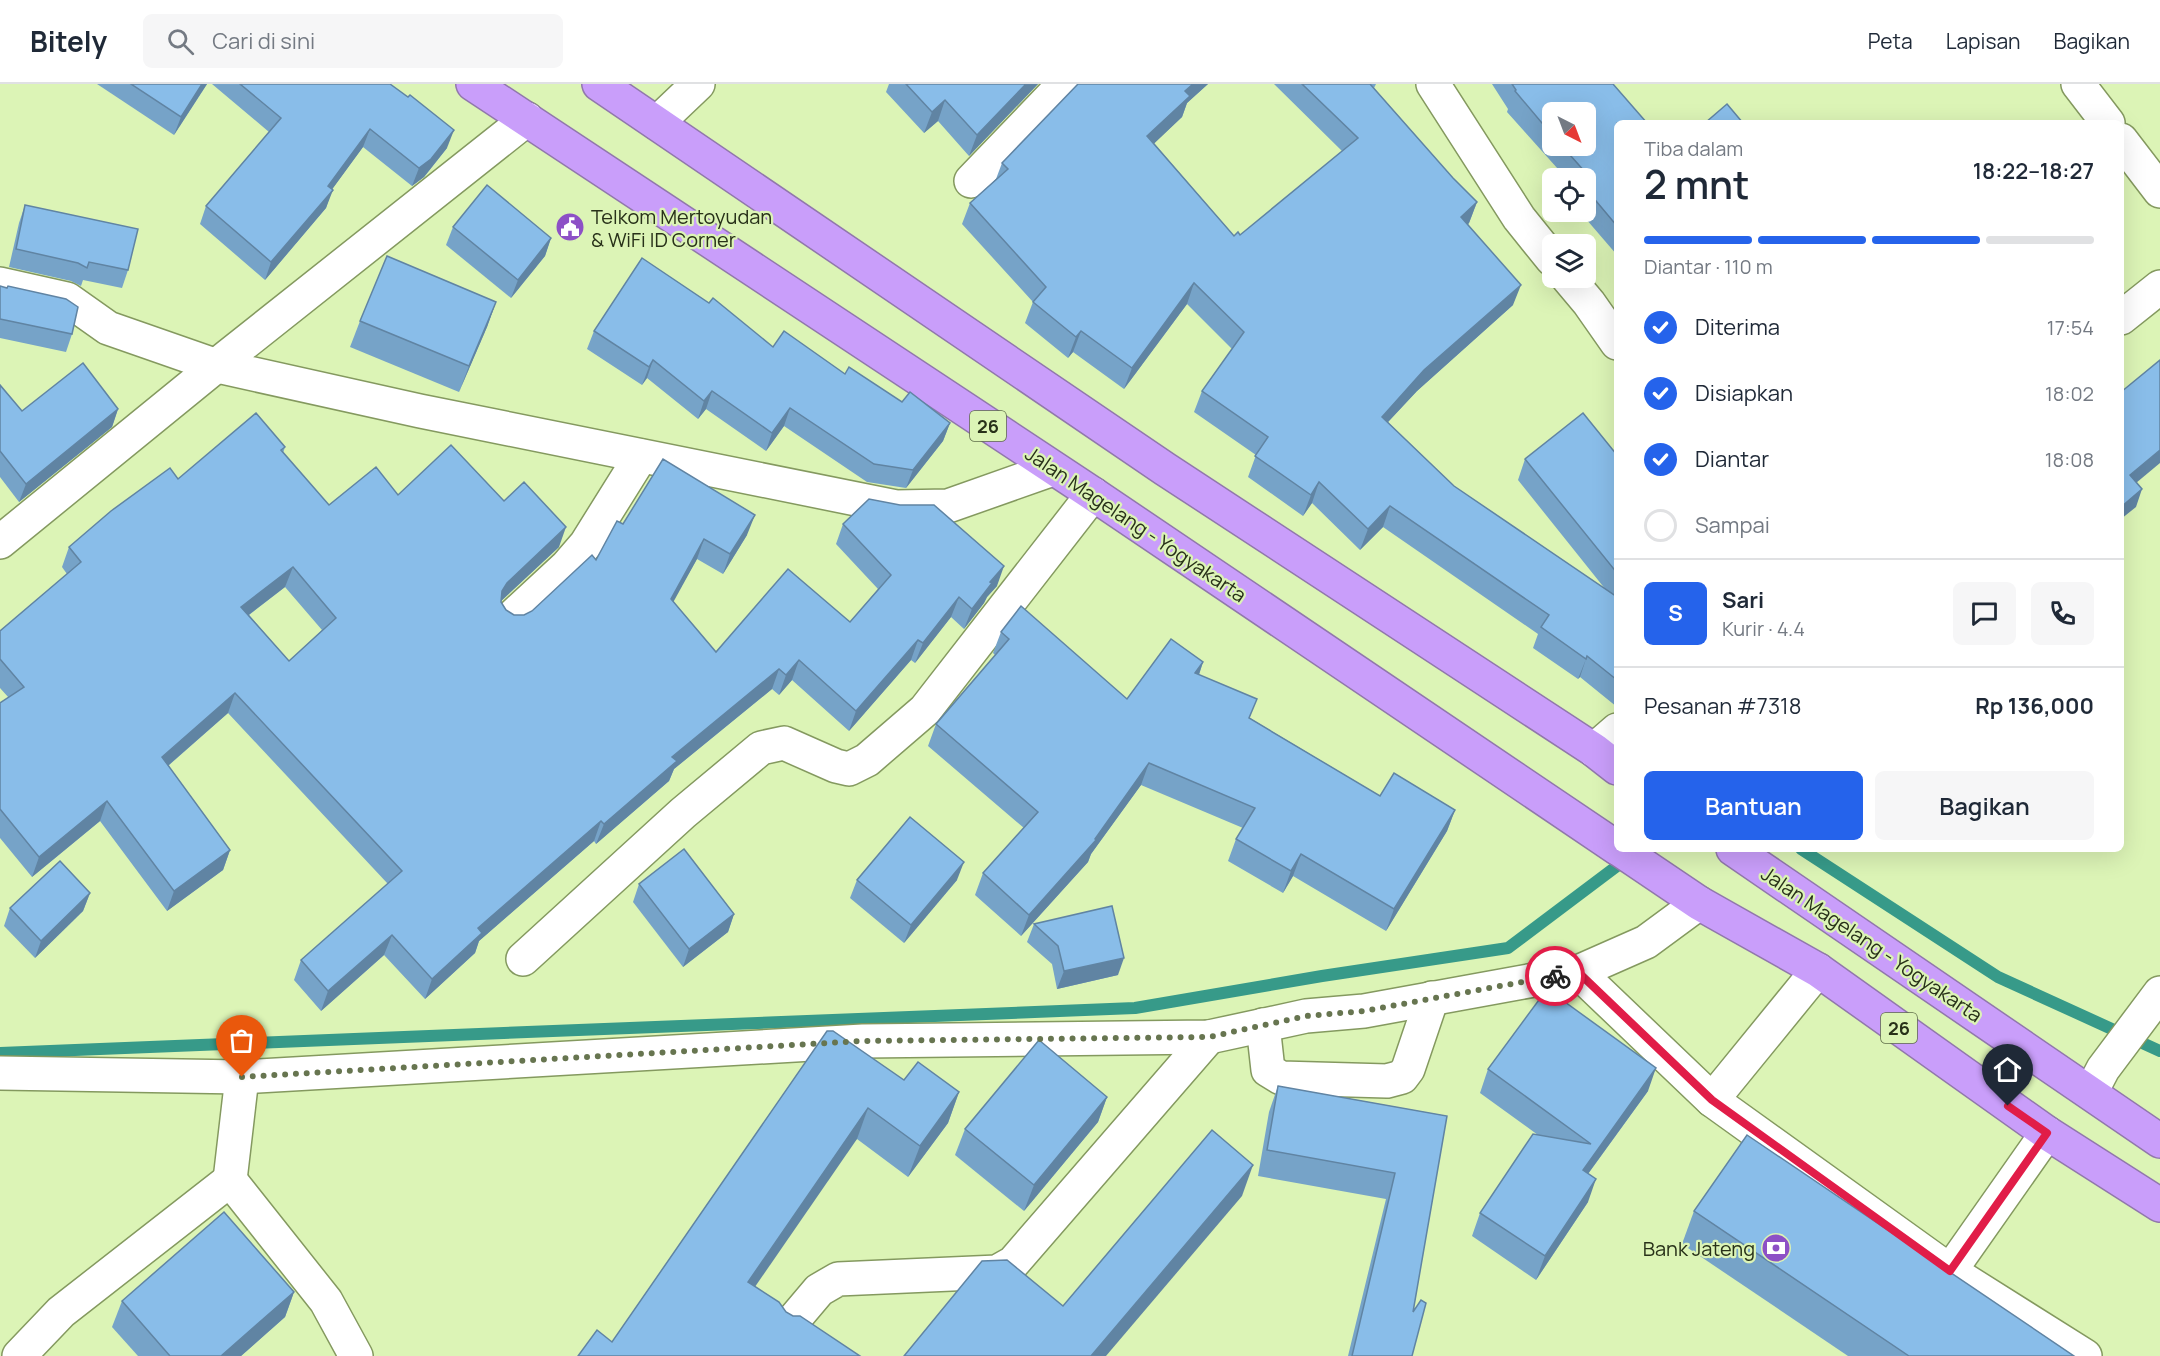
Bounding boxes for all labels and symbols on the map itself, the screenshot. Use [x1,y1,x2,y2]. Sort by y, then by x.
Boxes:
north arrow [1542,102,1596,156]
place label: Telkom Mertoyudan & WiFi ID Corner [591,203,772,253]
public building icon: Telkom Mertoyudan & WiFi ID Corner [554,211,586,243]
road number: 26 [970,411,1006,441]
street label: Jalan Magelang - Yogyakarta [1020,440,1252,608]
street label: Jalan Magelang - Yogyakarta [1756,860,1988,1028]
courier [1525,946,1585,1006]
road number: 26 [1881,1013,1917,1043]
pin [216,1015,267,1077]
pin [1982,1044,2033,1106]
bank icon: Bank Jateng [1760,1232,1792,1264]
place label: Bank Jateng [1643,1235,1755,1262]

